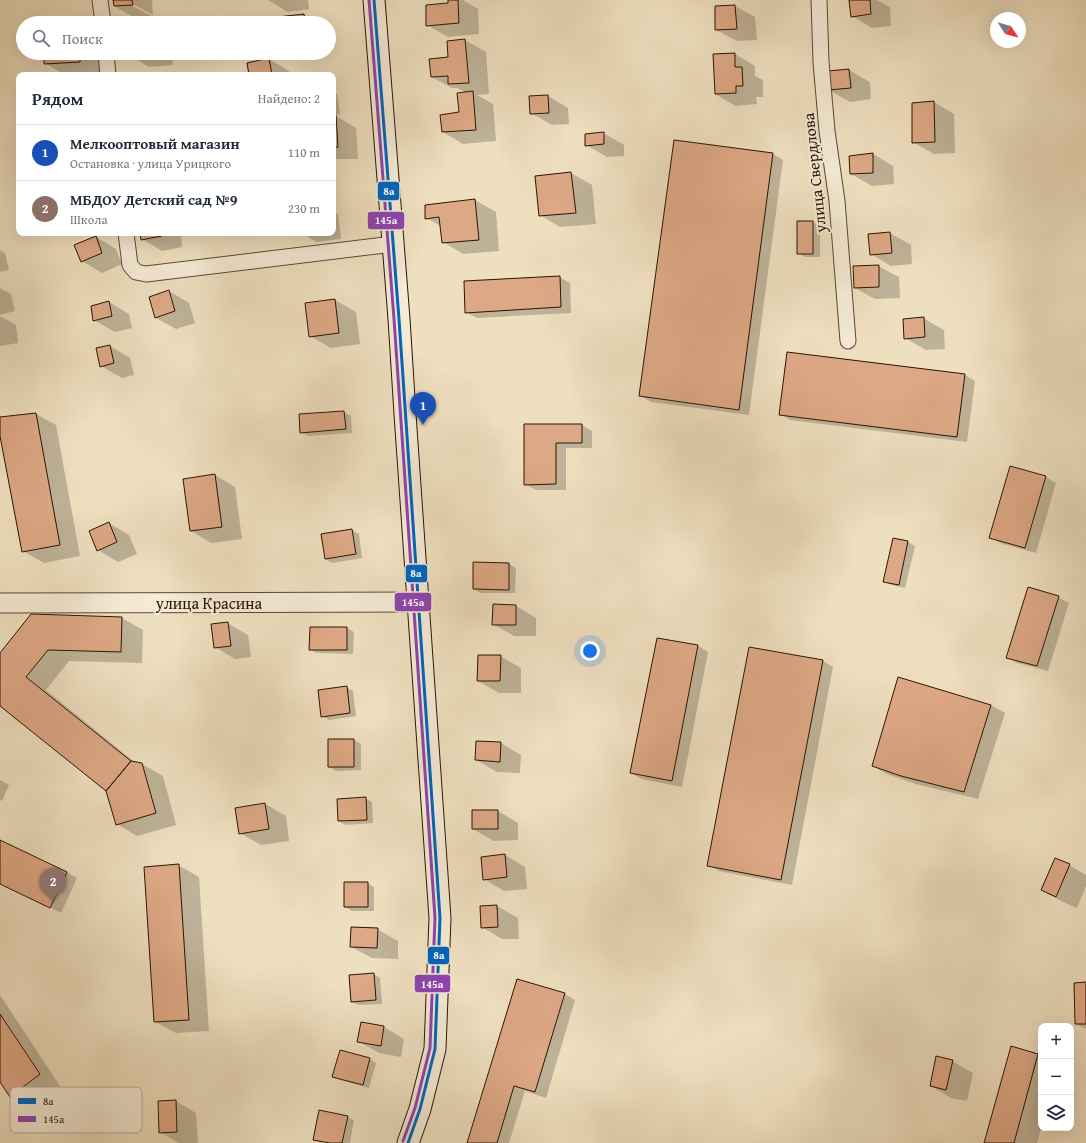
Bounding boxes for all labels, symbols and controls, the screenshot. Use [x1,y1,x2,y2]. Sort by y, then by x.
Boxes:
north arrow [990,12,1026,48]
search box [16,16,336,60]
icon: search [30,27,52,49]
text: Поиск [62,28,103,49]
text: Рядом [32,86,83,111]
text: Найдено: 2 [258,89,320,108]
street label: улица Свердлова [796,111,832,235]
text: Мелкооптовый магазин [70,133,240,154]
text: 1 [42,143,48,162]
text: 110 m [288,143,320,162]
text: Остановка · улица Урицкого [70,154,231,173]
line badge: 8а [377,181,400,201]
text: 8а [383,183,395,199]
text: МБДОУ Детский сад №9 [70,189,238,210]
text: 2 [42,199,48,218]
text: 230 m [288,199,320,218]
text: Школа [70,210,108,229]
line badge: 145а [367,211,405,230]
text: 145а [375,212,398,228]
pin: 1 [410,392,436,425]
line badge: 8а [405,564,428,583]
text: 8а [410,565,422,581]
street label: улица Красина [155,591,263,615]
line badge: 145а [394,592,432,612]
text: 145а [402,594,425,610]
your location [580,641,600,661]
pin: 2 [40,868,66,901]
line badge: 8а [427,946,450,965]
text: 8а [433,947,445,963]
line badge: 145а [414,974,451,993]
text: 145а [421,976,444,992]
map controls [1038,1023,1074,1131]
button: + [1038,1023,1074,1059]
button: − [1038,1059,1074,1095]
legend [10,1087,142,1133]
text: 8а [43,1093,54,1109]
button: layers [1038,1095,1074,1131]
text: 145а [43,1111,65,1127]

